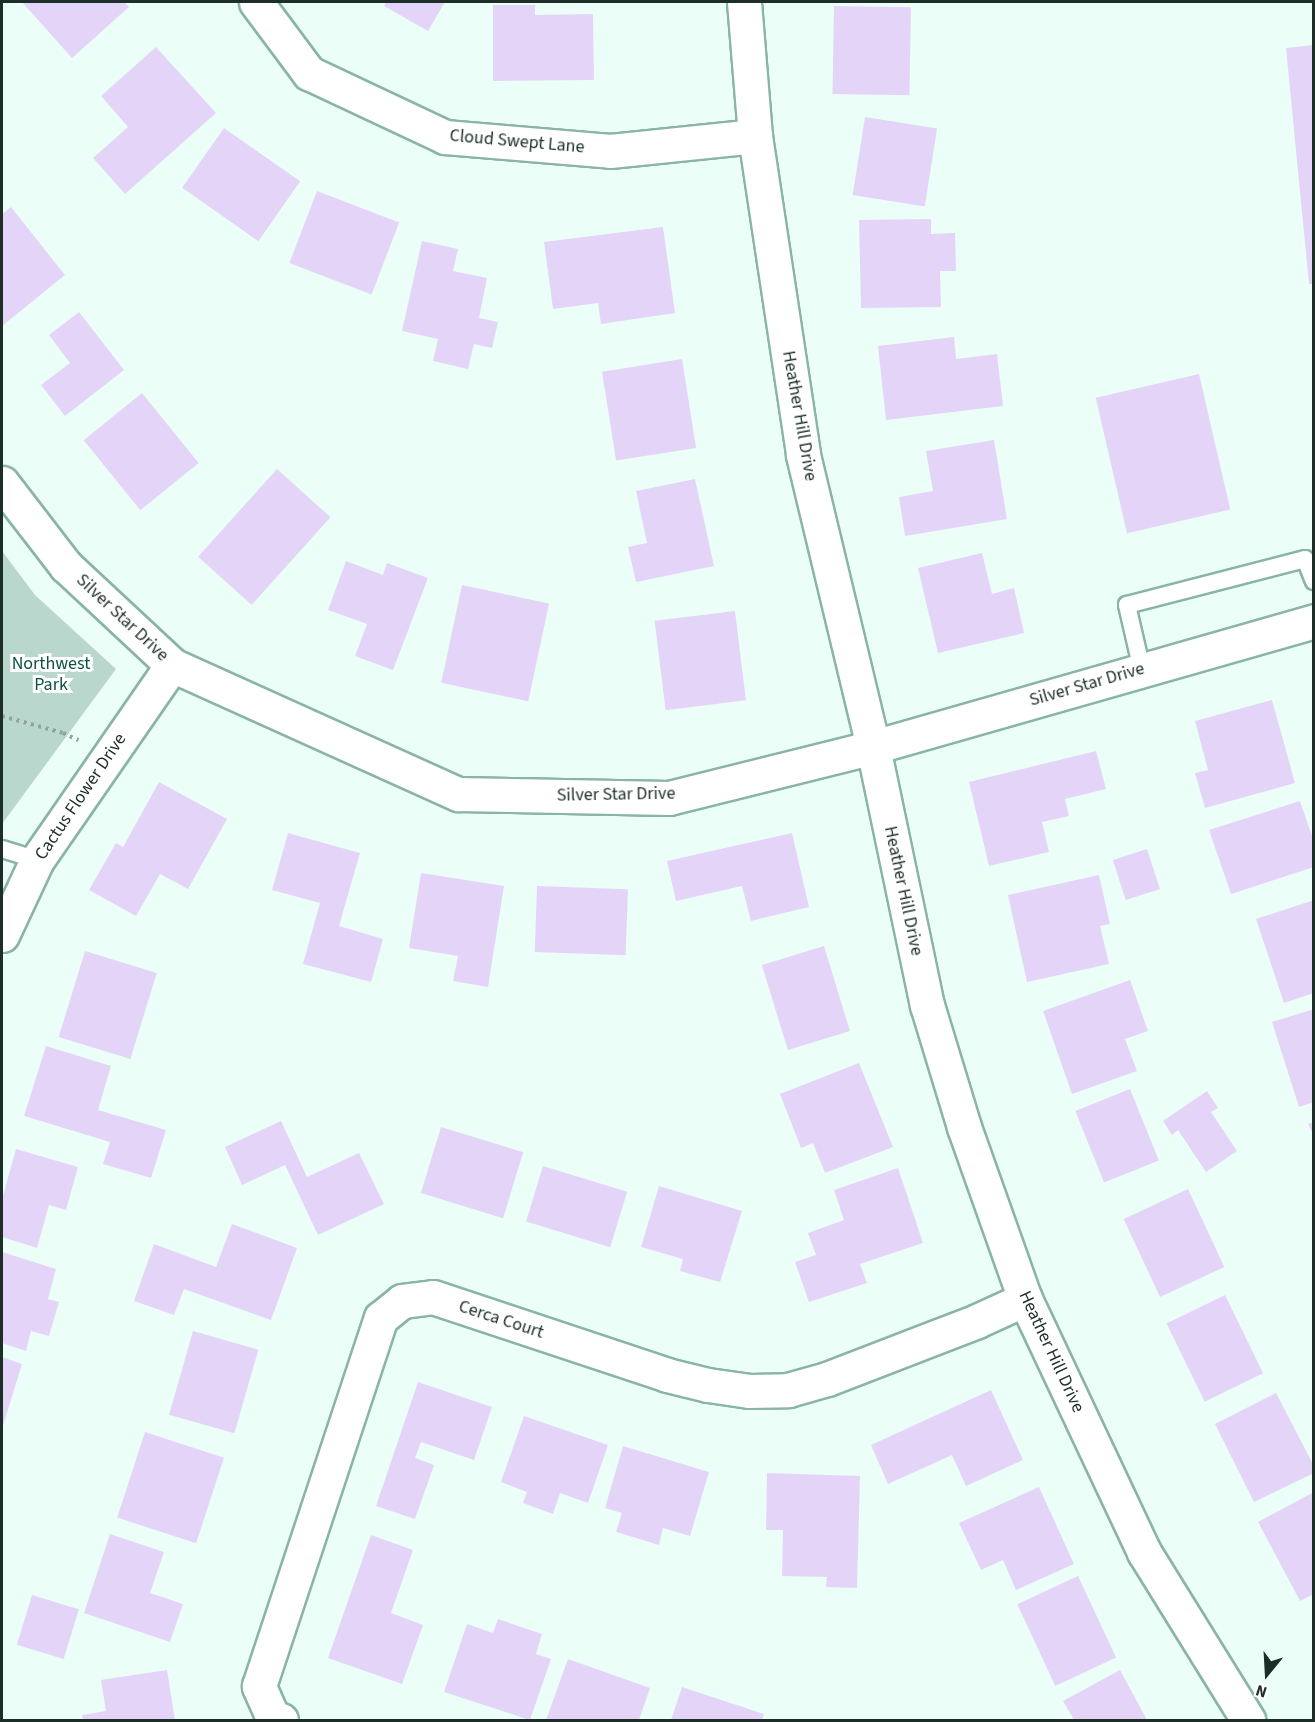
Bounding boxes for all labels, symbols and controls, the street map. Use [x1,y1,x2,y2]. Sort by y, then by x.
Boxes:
street label: Cloud Swept Lane [449,125,585,159]
street label: Heather Hill Drive [777,349,821,483]
street label: Silver Star Drive [71,570,173,666]
park label: Northwest Park [12,654,90,696]
street label: Silver Star Drive [1027,658,1147,712]
street label: Cactus Flower Drive [31,730,131,864]
street label: Silver Star Drive [557,783,675,807]
street label: Heather Hill Drive [879,824,927,958]
street label: Heather Hill Drive [1013,1288,1089,1416]
street label: Cerca Court [456,1296,546,1344]
north arrow [1237,1644,1297,1704]
text: N [1253,1679,1270,1703]

